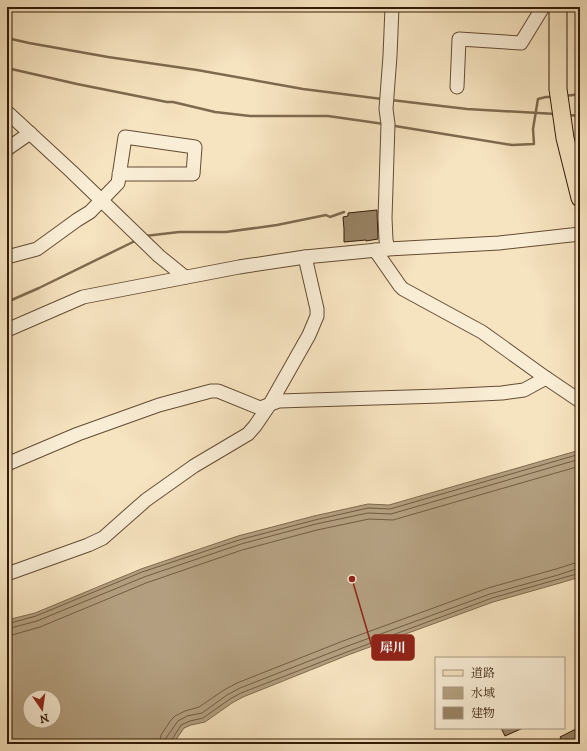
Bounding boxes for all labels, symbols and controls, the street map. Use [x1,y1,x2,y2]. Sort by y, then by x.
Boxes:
callout: 犀川 [372,635,414,660]
text: 犀川 [380,640,406,656]
legend [435,657,565,729]
text: 道路 [471,666,495,681]
text: 水域 [471,686,495,701]
north arrow [22,689,62,729]
text: 建物 [471,706,495,721]
text: N [38,710,50,726]

